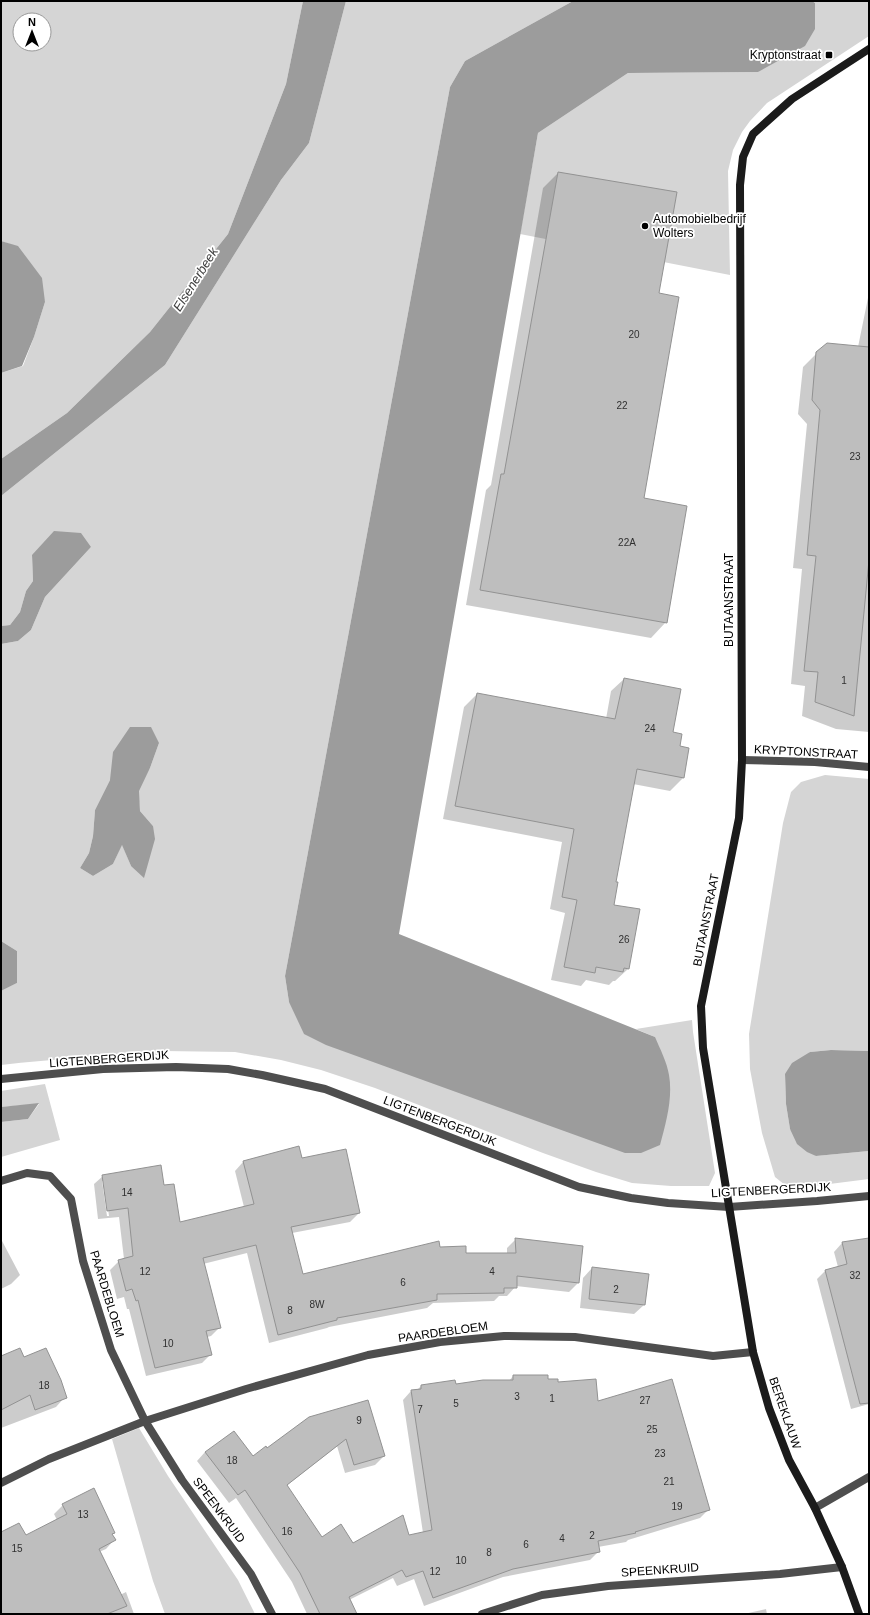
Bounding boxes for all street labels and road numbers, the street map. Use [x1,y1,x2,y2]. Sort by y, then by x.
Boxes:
street label: BUTAANSTRAAT [722,552,736,647]
street label: KRYPTONSTRAAT [754,742,859,762]
street label: BUTAANSTRAAT [690,872,722,968]
street label: LIGTENBERGERDIJK [49,1048,169,1070]
street label: LIGTENBERGERDIJK [381,1093,499,1149]
street label: LIGTENBERGERDIJK [711,1180,831,1200]
street label: PAARDEBLOEM [87,1249,127,1339]
street label: PAARDEBLOEM [397,1319,489,1345]
street label: BEREKLAUW [766,1375,804,1452]
street label: SPEENKRUID [190,1475,248,1546]
street label: SPEENKRUID [621,1560,700,1580]

